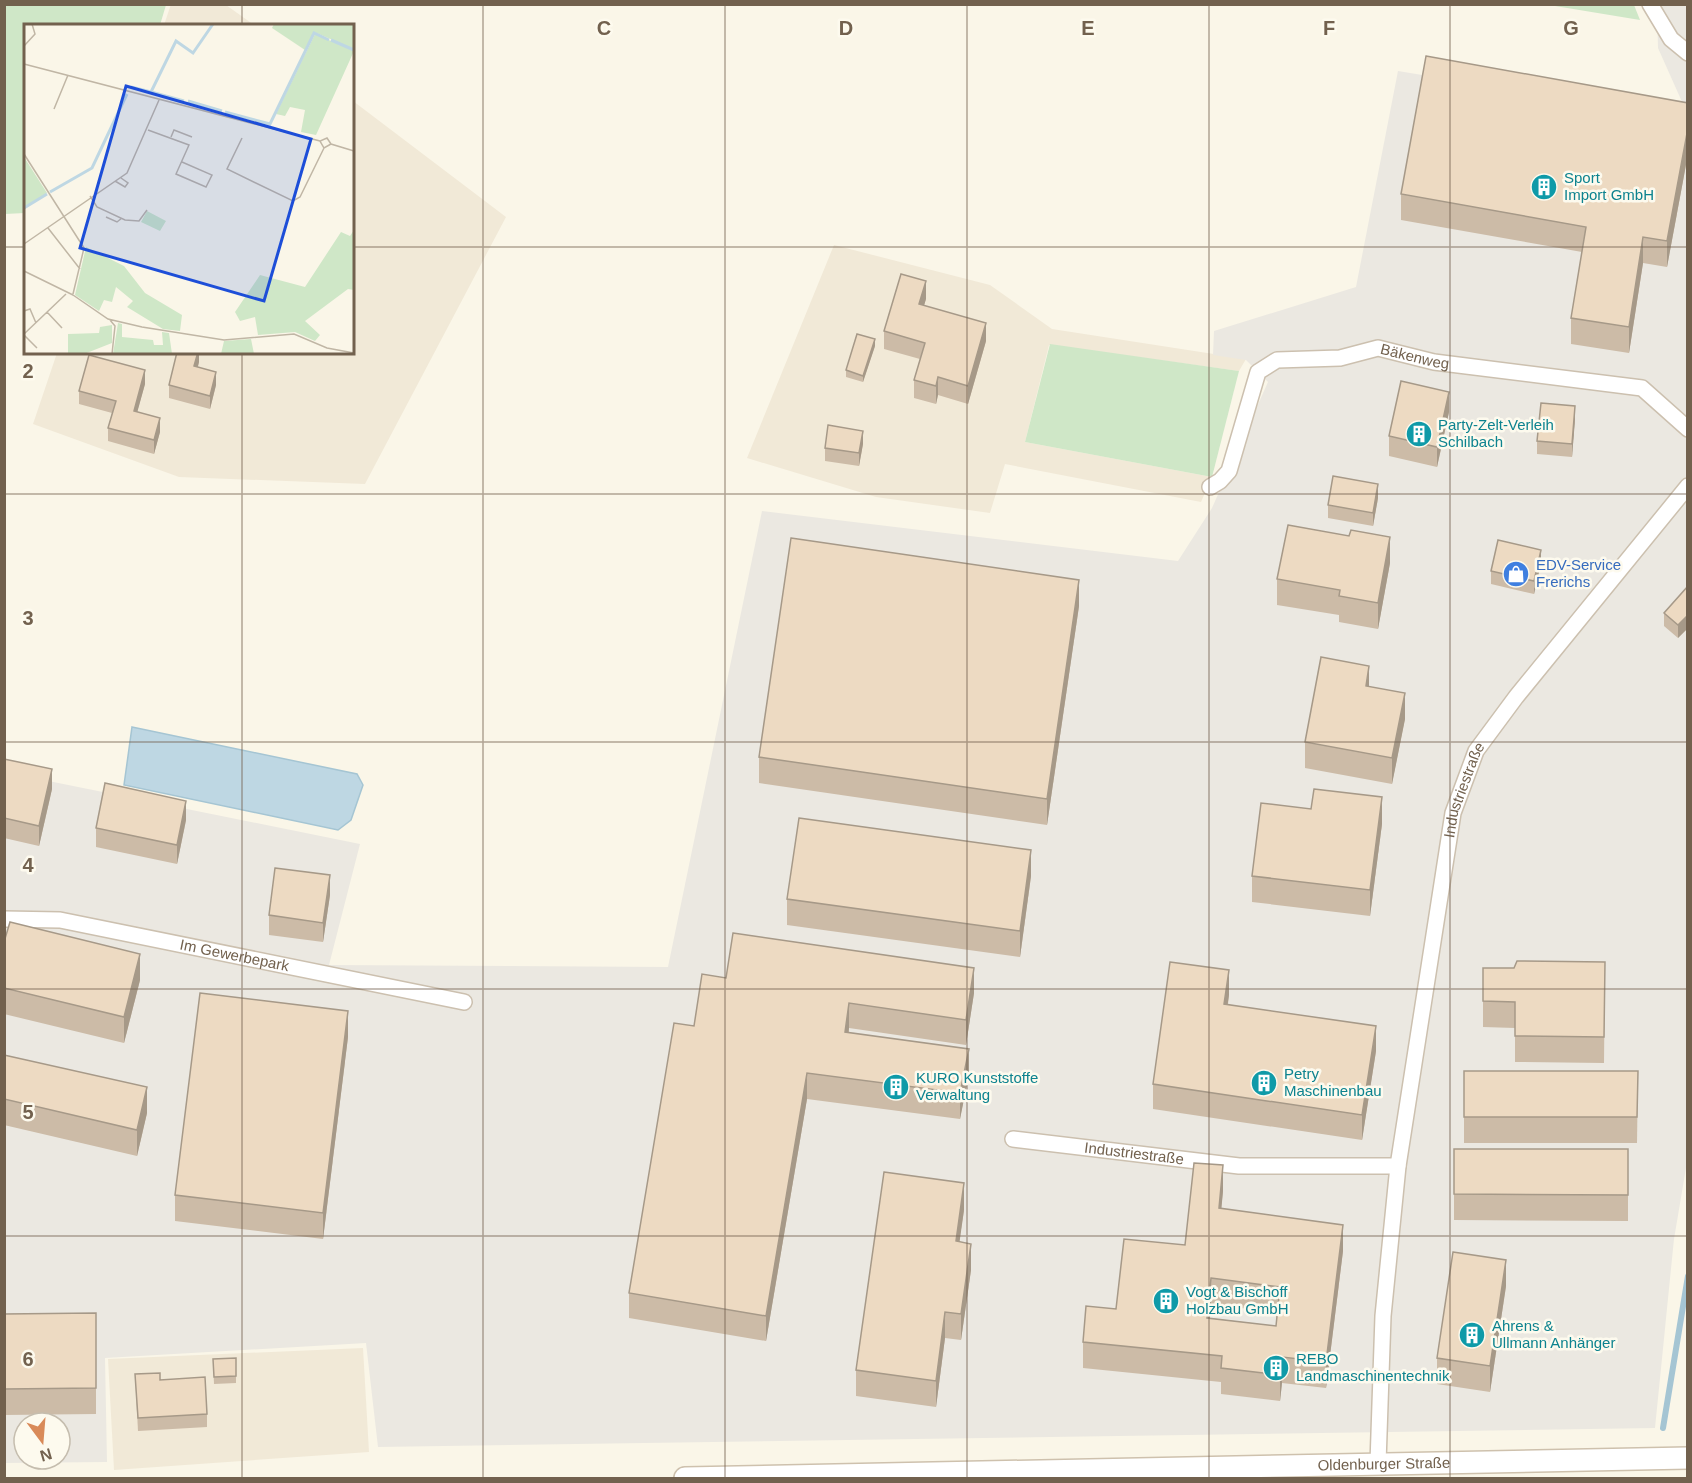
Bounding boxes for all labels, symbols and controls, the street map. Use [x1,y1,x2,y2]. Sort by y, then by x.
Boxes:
text: C [597,17,611,39]
text: D [839,17,853,39]
text: E [1081,17,1095,39]
text: F [1323,17,1335,39]
text: G [1563,17,1579,39]
inset map [24,24,354,354]
place label: Sport Import GmbH [1564,169,1654,203]
building icon: Sport Import GmbH [1529,172,1559,202]
street label: Bäkenweg [1379,340,1450,372]
text: 2 [22,360,34,382]
place label: Party-Zelt-Verleih Schilbach [1438,416,1554,450]
building icon: Party-Zelt-Verleih Schilbach [1404,419,1434,449]
place label: EDV-Service Frerichs [1536,556,1621,590]
shop icon: EDV-Service Frerichs [1501,559,1531,589]
text: 3 [22,607,34,629]
street label: Industriestraße [1440,739,1488,839]
text: 4 [22,854,34,876]
street label: Im Gewerbepark [178,936,291,974]
place label: Petry Maschinenbau [1284,1065,1382,1099]
building icon: Petry Maschinenbau [1249,1068,1279,1098]
place label: KURO Kunststoffe Verwaltung [916,1069,1038,1103]
building icon: KURO Kunststoffe Verwaltung [881,1072,911,1102]
text: 5 [22,1101,34,1123]
street label: Industriestraße [1083,1139,1185,1167]
place label: Vogt & Bischoff Holzbau GmbH [1186,1283,1289,1317]
building icon: Vogt & Bischoff Holzbau GmbH [1151,1286,1181,1316]
place label: Ahrens & Ullmann Anhänger [1492,1317,1615,1351]
building icon: Ahrens & Ullmann Anhänger [1457,1320,1487,1350]
text: 6 [22,1348,34,1370]
place label: REBO Landmaschinentechnik [1296,1350,1450,1384]
building icon: REBO Landmaschinentechnik [1261,1353,1291,1383]
north arrow [12,1411,72,1471]
text: N [38,1445,54,1465]
street label: Oldenburger Straße [1317,1454,1450,1473]

